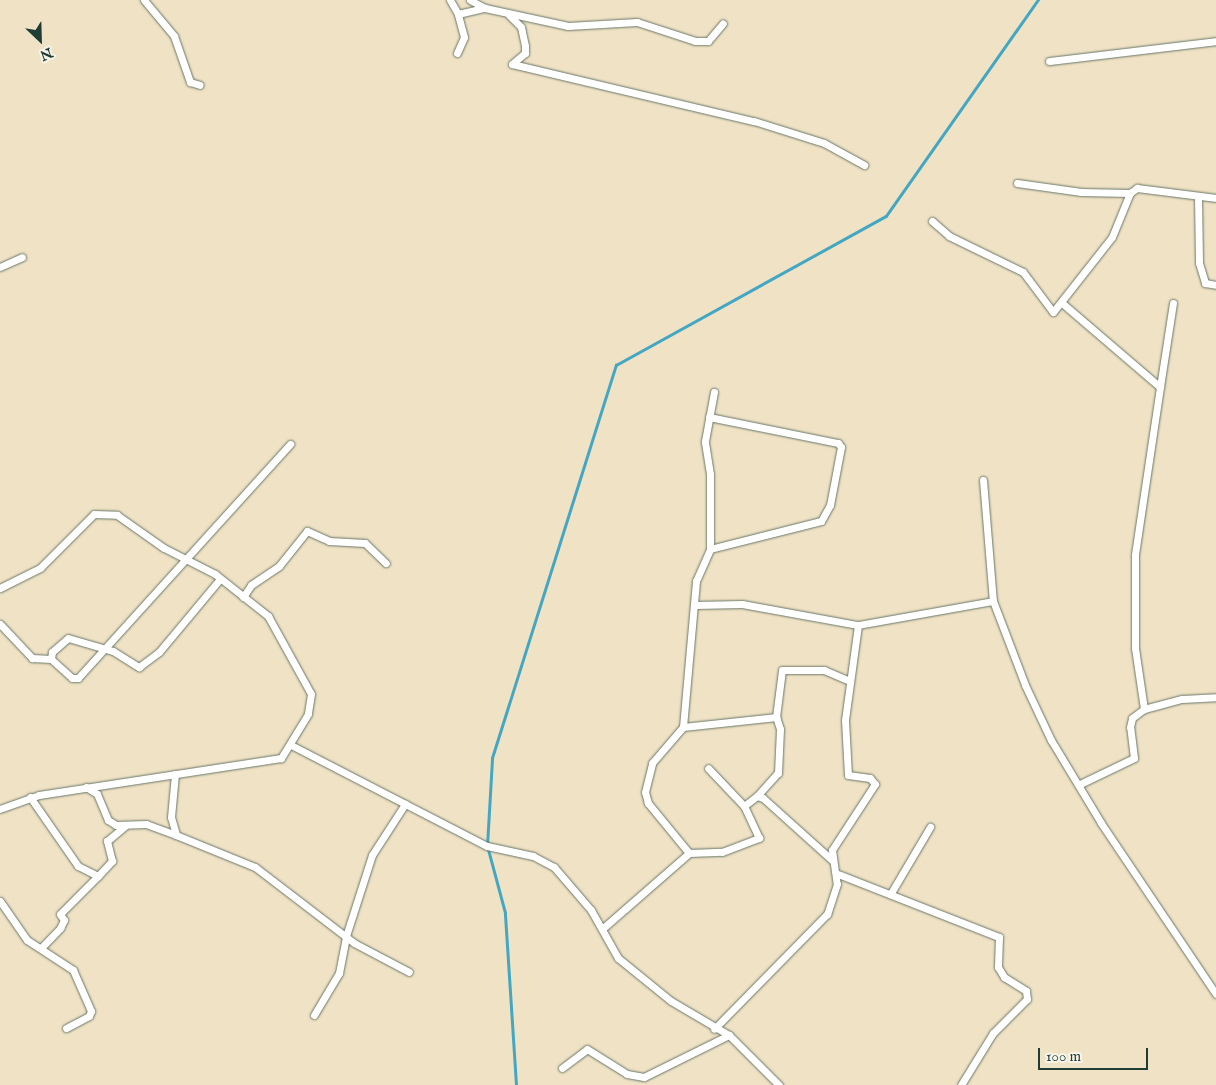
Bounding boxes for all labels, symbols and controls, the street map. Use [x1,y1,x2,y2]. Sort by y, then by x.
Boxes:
north arrow [15,15,65,65]
text: N [37,43,55,64]
scale bar [1041,1038,1151,1070]
text: 100 m [1046,1047,1081,1066]

